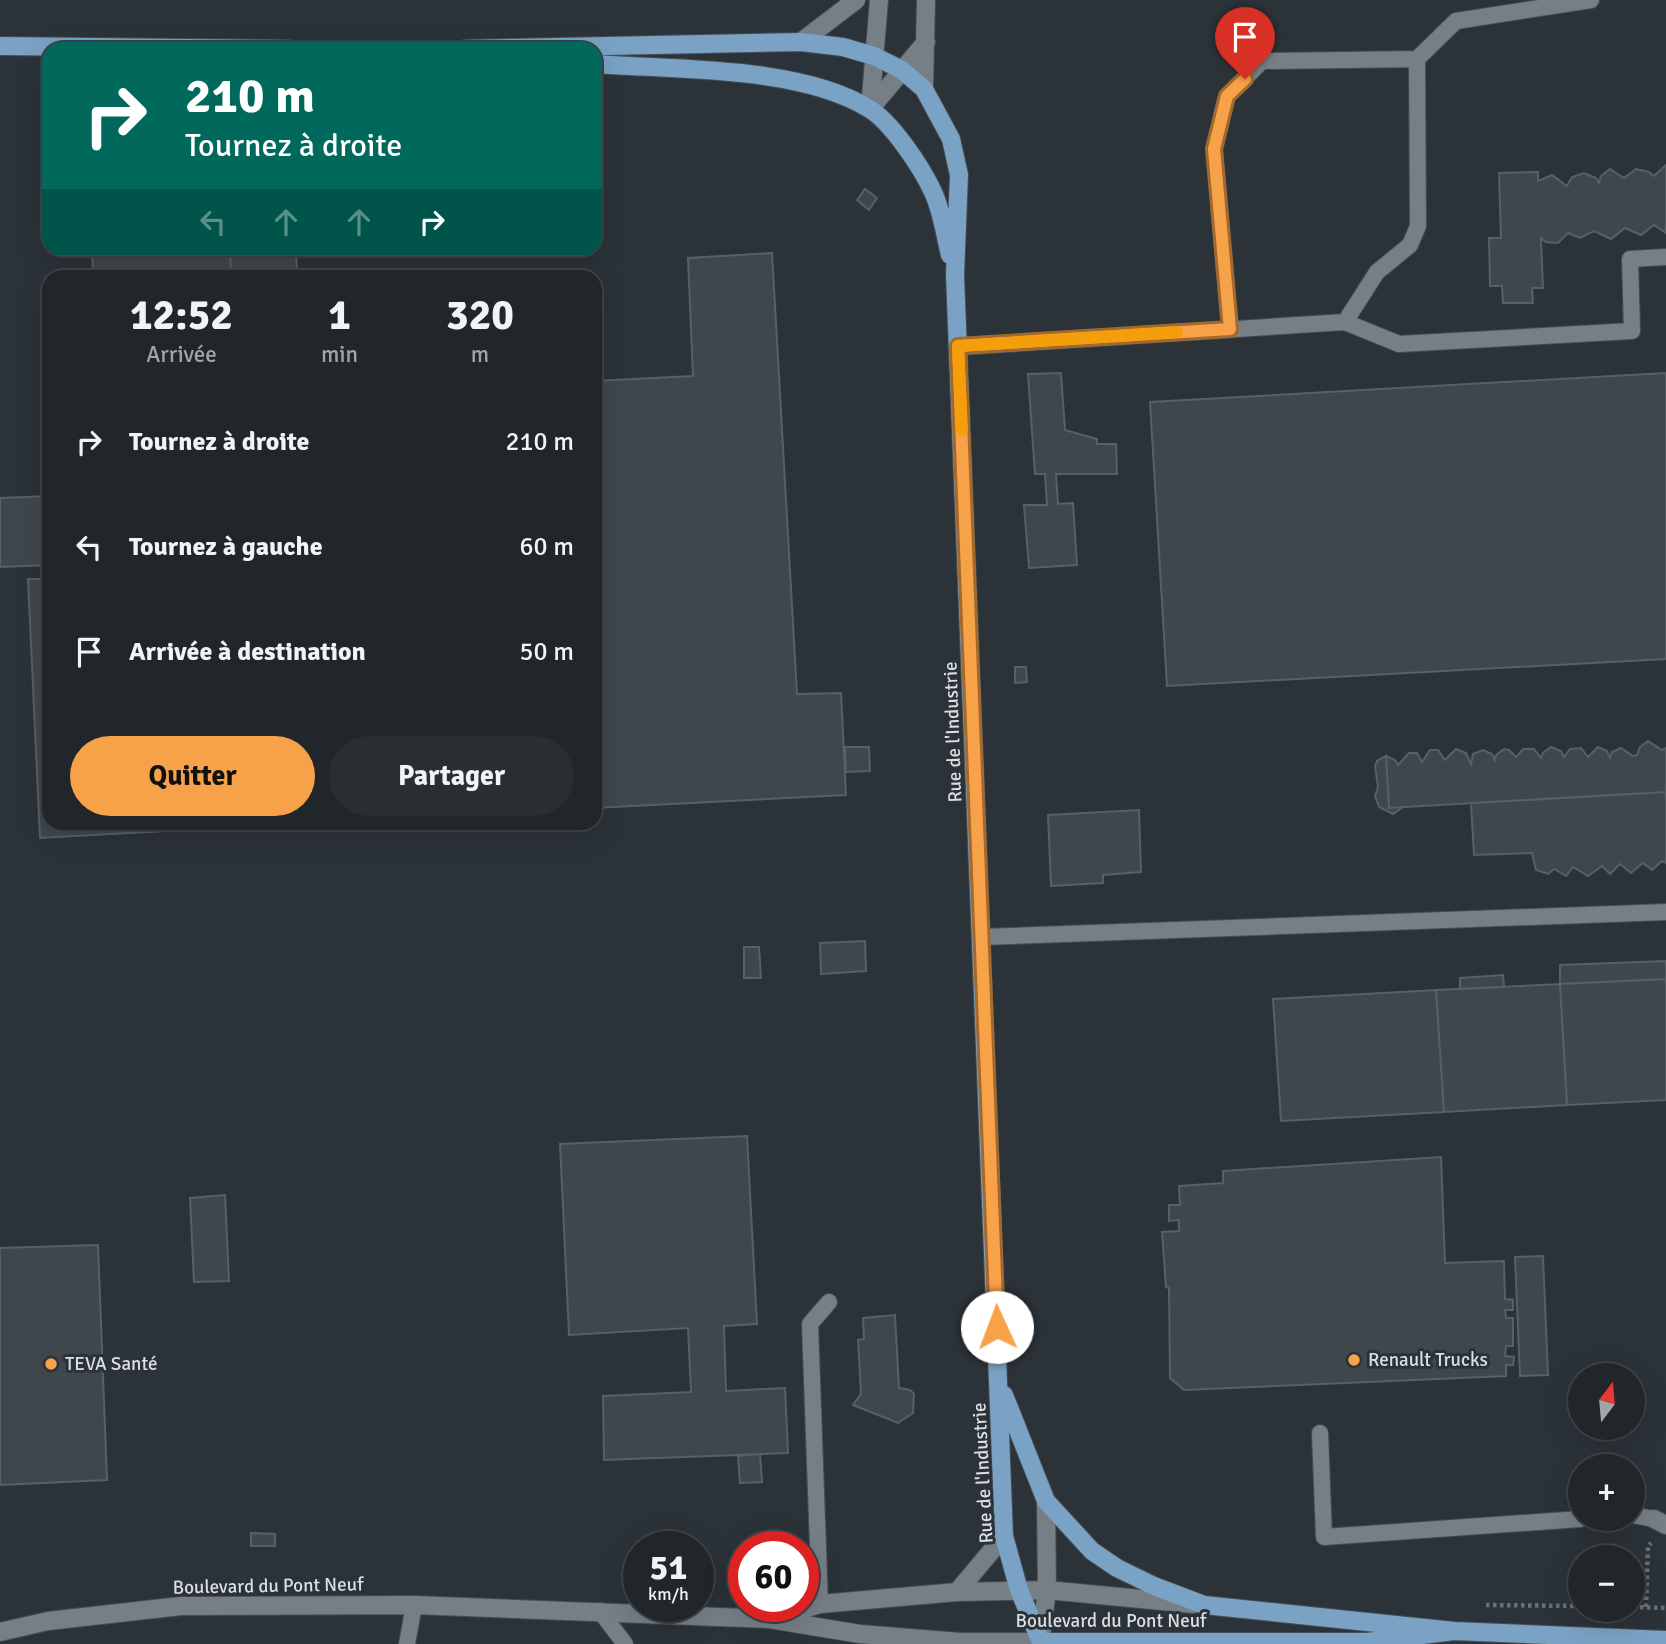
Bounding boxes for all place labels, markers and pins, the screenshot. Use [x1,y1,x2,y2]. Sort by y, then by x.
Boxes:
pin [1215,7,1275,79]
place label: Renault Trucks [1368,1348,1488,1372]
place label: TEVA Santé [65,1352,157,1376]
marker: Renault Trucks [1346,1352,1362,1368]
marker: TEVA Santé [43,1356,59,1372]

